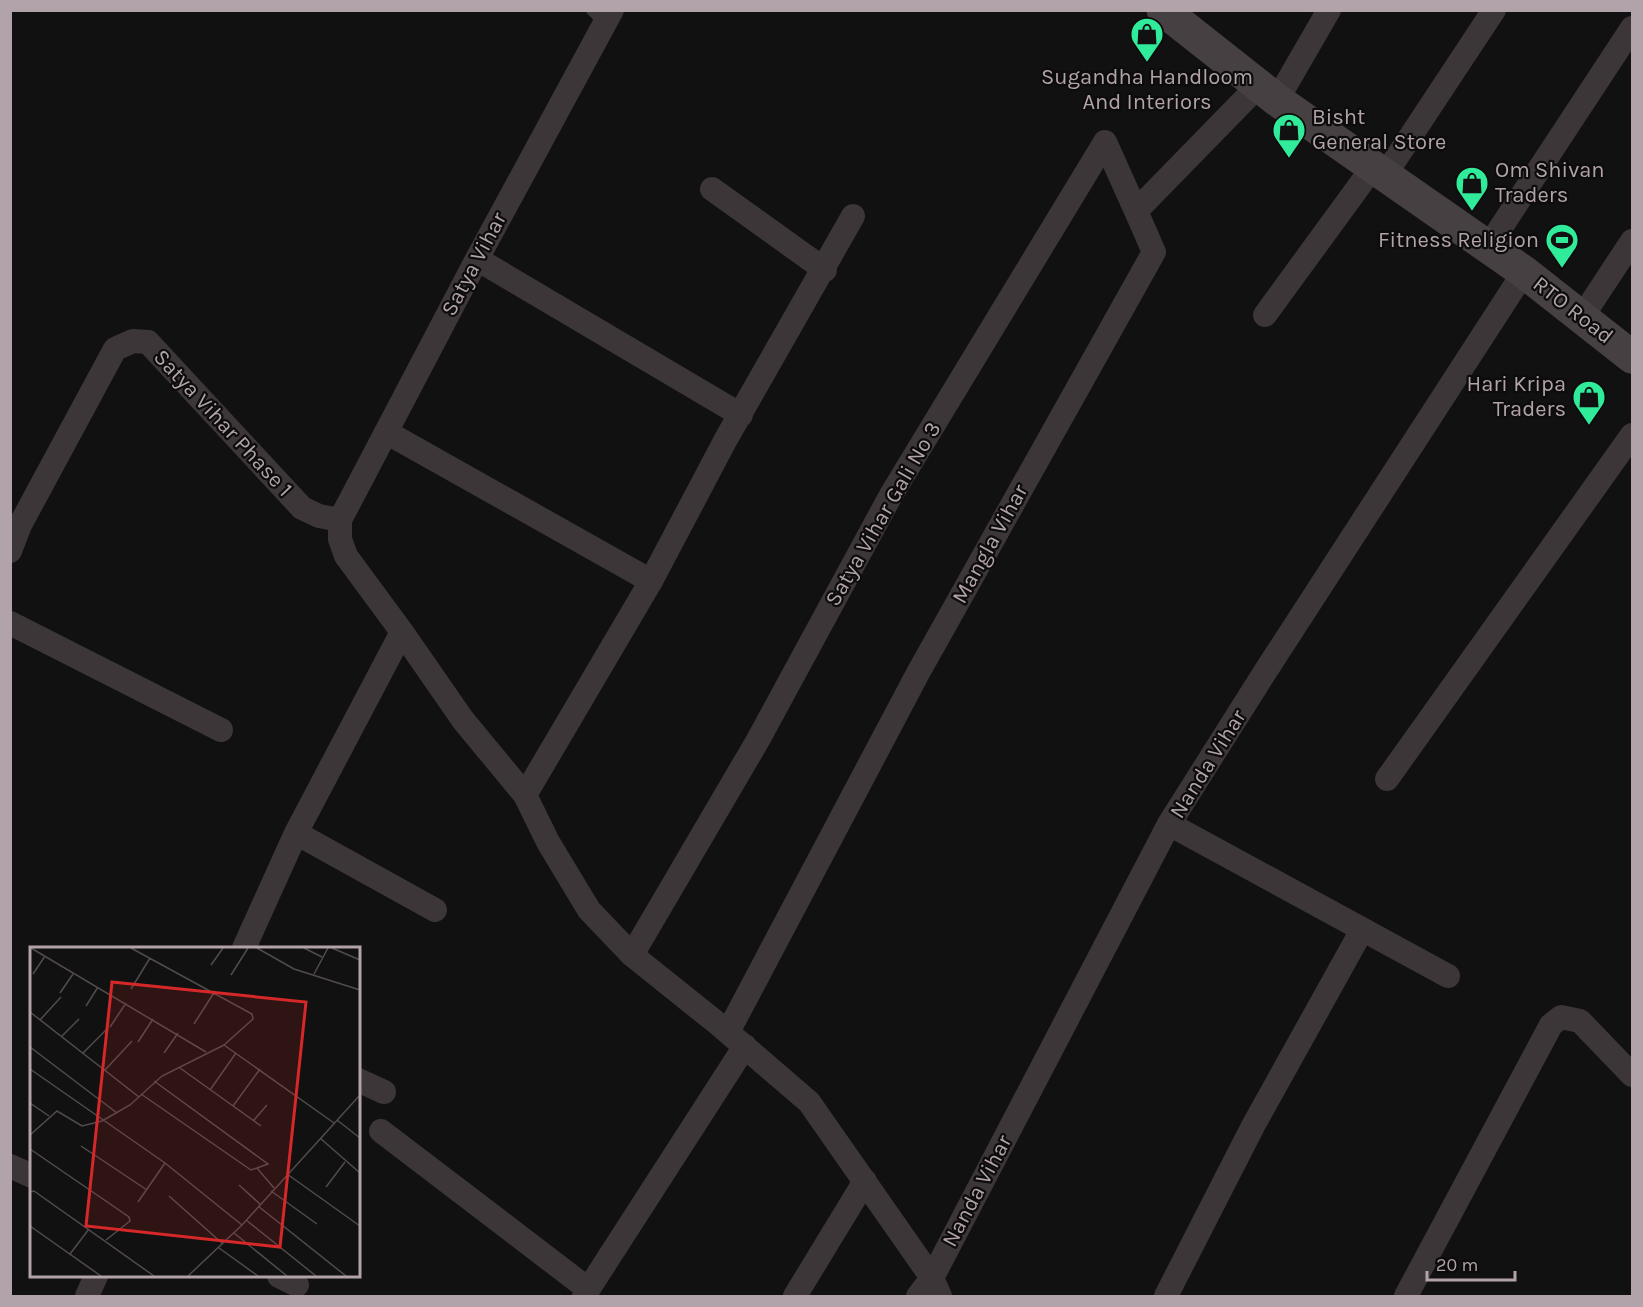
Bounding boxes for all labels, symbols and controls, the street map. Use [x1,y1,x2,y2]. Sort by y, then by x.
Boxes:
shop icon: Sugandha Handloom And Interiors [1129,16,1165,63]
place label: Sugandha Handloom And Interiors [1041,64,1253,115]
place label: Bisht General Store [1312,104,1446,155]
shop icon: Bisht General Store [1271,112,1307,159]
place label: Om Shivan Traders [1495,157,1605,208]
shop icon: Om Shivan Traders [1454,165,1490,212]
street label: Satya Vihar [436,208,512,320]
sports icon: Fitness Religion [1544,222,1580,269]
place label: Fitness Religion [1378,227,1539,253]
street label: RTO Road [1528,271,1618,349]
street label: Satya Vihar Phase 1 [148,344,298,502]
place label: Hari Kripa Traders [1467,371,1566,422]
shop icon: Hari Kripa Traders [1571,379,1607,426]
street label: Satya Vihar Gali No 3 [820,417,946,611]
street label: Mangla Vihar [947,480,1033,608]
street label: Nanda Vihar [1164,705,1252,823]
inset map [30,947,360,1277]
street label: Nanda Vihar [937,1131,1017,1251]
scale bar [1427,1244,1516,1282]
text: 20 m [1436,1254,1478,1276]

